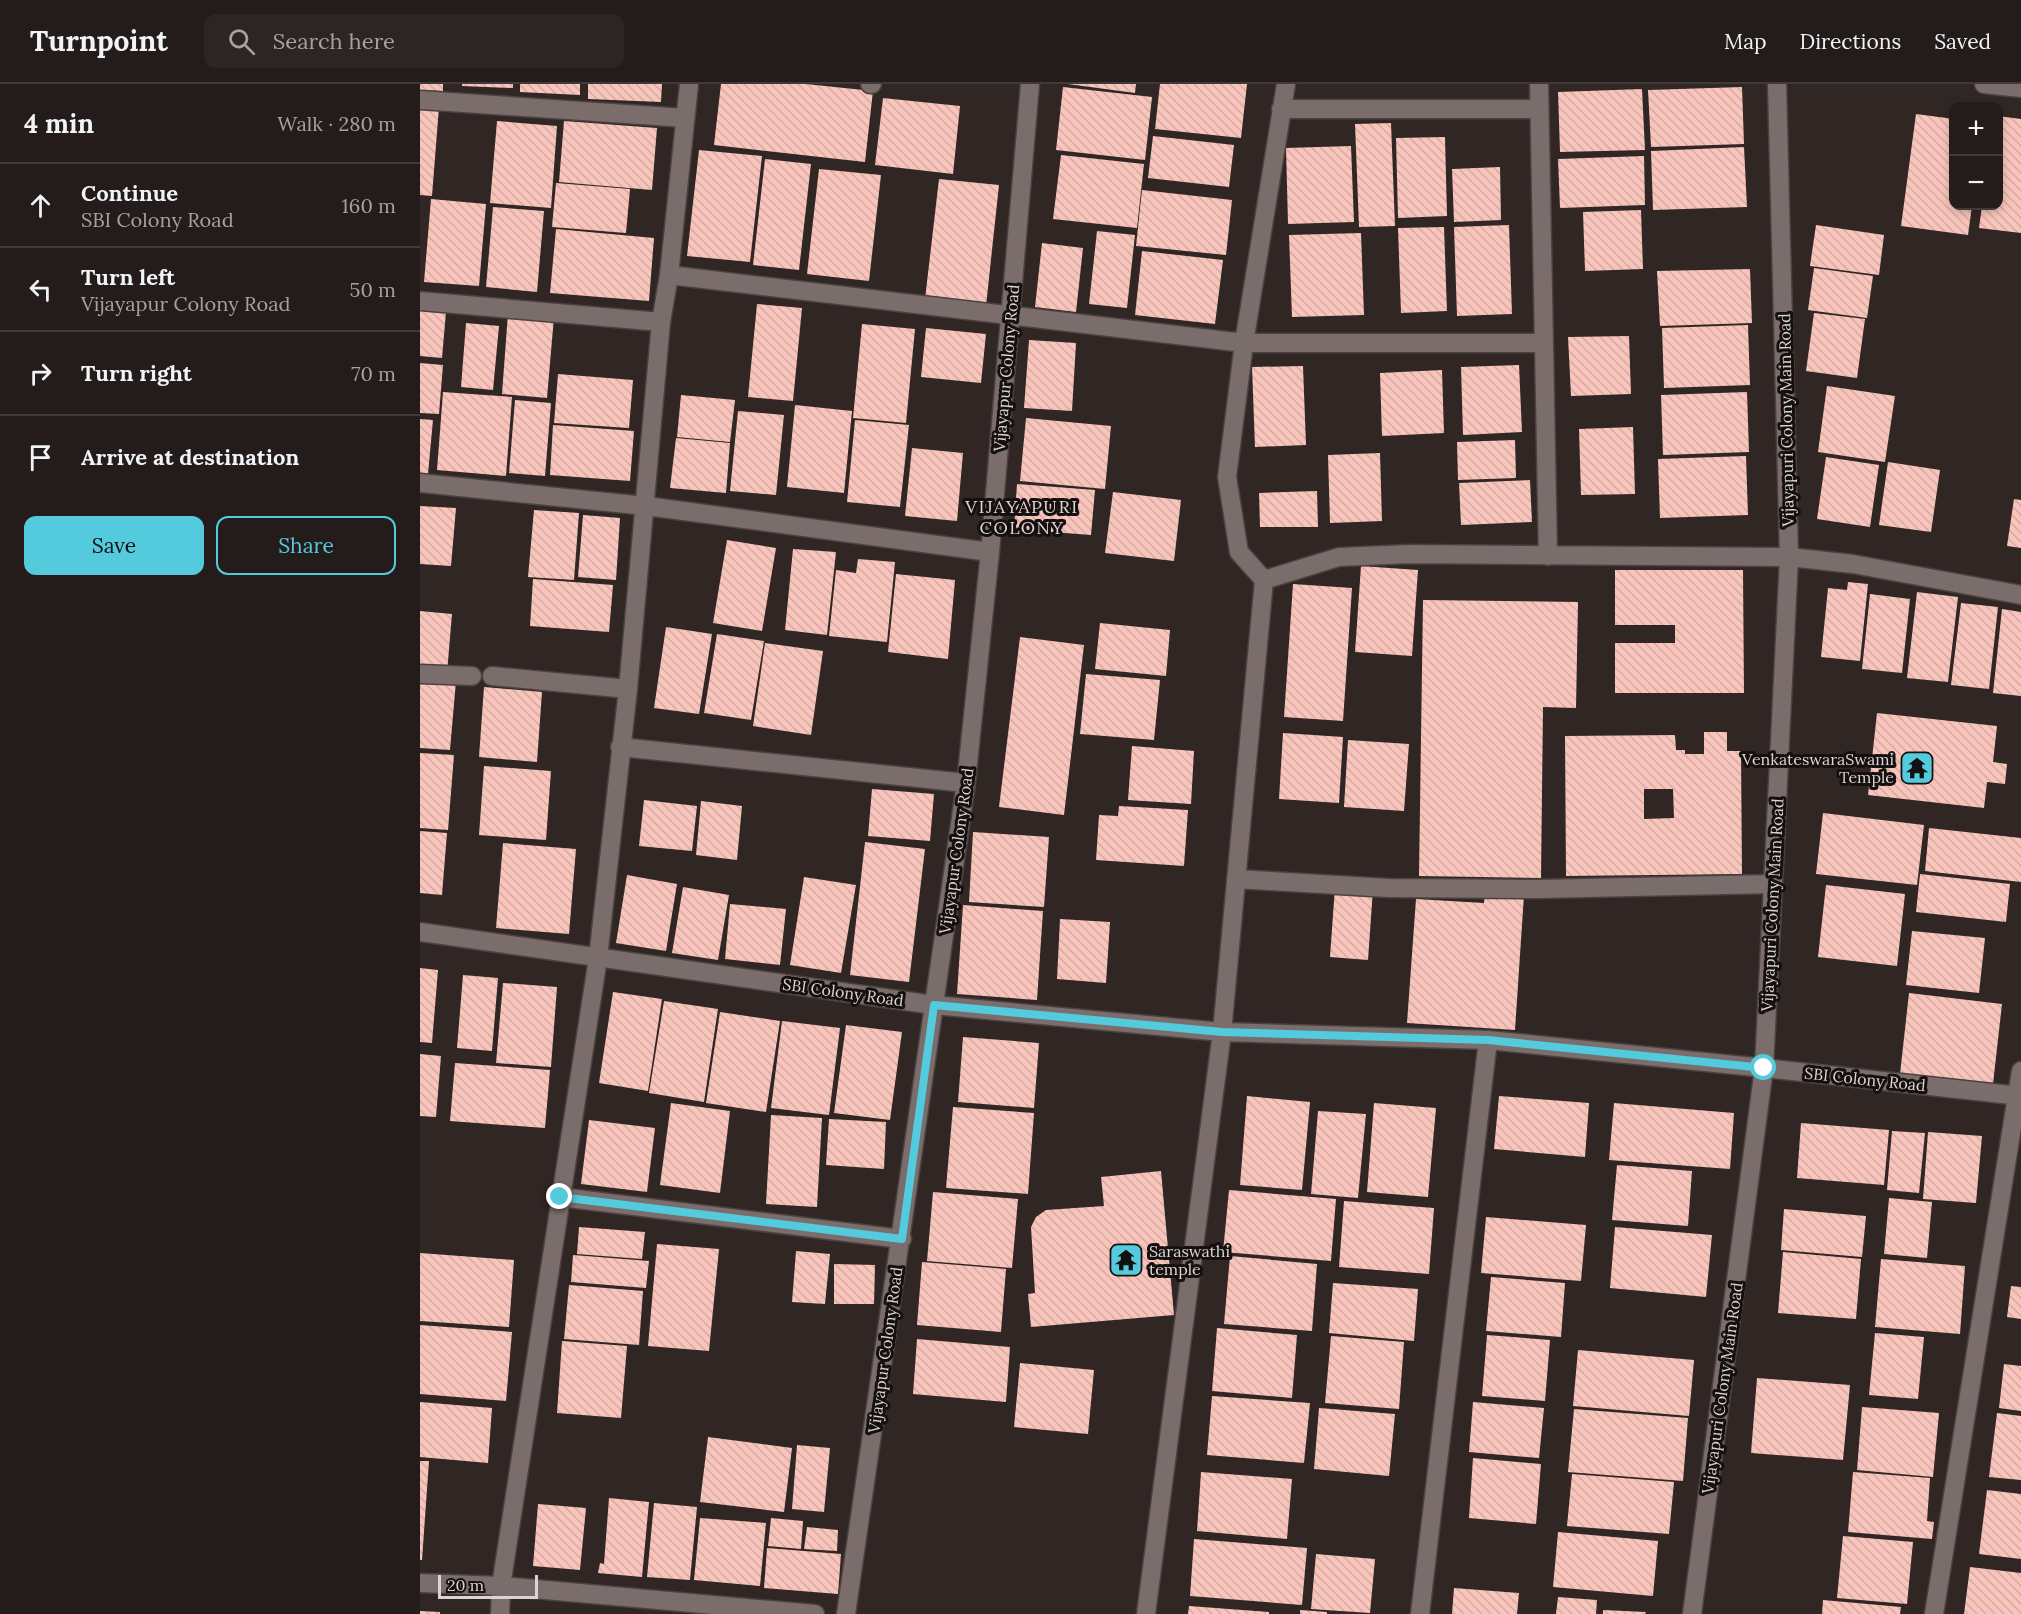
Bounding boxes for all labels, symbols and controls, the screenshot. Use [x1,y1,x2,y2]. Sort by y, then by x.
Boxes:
search box [204,14,624,68]
text: Turnpoint [30,23,168,59]
icon: search [225,25,258,58]
text: Search here [273,27,395,55]
text: Map [1724,28,1767,55]
text: Directions [1800,28,1901,55]
text: Saved [1934,28,1991,55]
map controls [1949,102,2003,210]
button: + [1949,102,2003,156]
text: 4 min [24,107,94,140]
text: Walk · 280 m [277,111,396,136]
button: − [1949,156,2003,210]
text: Continue [81,179,178,207]
icon: ahead [24,189,57,222]
text: 160 m [342,193,396,218]
text: SBI Colony Road [81,207,234,232]
text: Turn left [81,263,175,291]
icon: left [24,273,57,306]
text: 50 m [350,277,396,302]
street label: Vijayapur Colony Road [989,283,1023,453]
text: Vijayapur Colony Road [81,291,290,316]
street label: Vijayapuri Colony Main Road [1774,313,1798,528]
icon: right [24,357,57,390]
text: Turn right [81,359,192,387]
text: 70 m [351,361,396,386]
icon: arrive [24,441,57,474]
text: Arrive at destination [81,443,299,471]
district label: VIJAYAPURI COLONY [964,495,1079,539]
button: Save [24,516,204,575]
button: Share [216,516,396,575]
place label: VenkateswaraSwami Temple [1741,749,1894,787]
temple icon: VenkateswaraSwami Temple [1899,750,1935,786]
street label: Vijayapur Colony Road [934,766,978,936]
street label: Vijayapuri Colony Main Road [1756,797,1788,1013]
street label: SBI Colony Road [781,974,905,1010]
route start [1750,1054,1776,1080]
street label: SBI Colony Road [1803,1063,1927,1095]
route end [546,1183,572,1209]
place label: Saraswathi temple [1149,1241,1230,1279]
temple icon: Saraswathi temple [1108,1242,1144,1278]
street label: Vijayapur Colony Road [863,1265,907,1435]
street label: Vijayapuri Colony Main Road [1697,1281,1747,1496]
scale bar [438,1572,538,1600]
text: 20 m [447,1575,484,1595]

